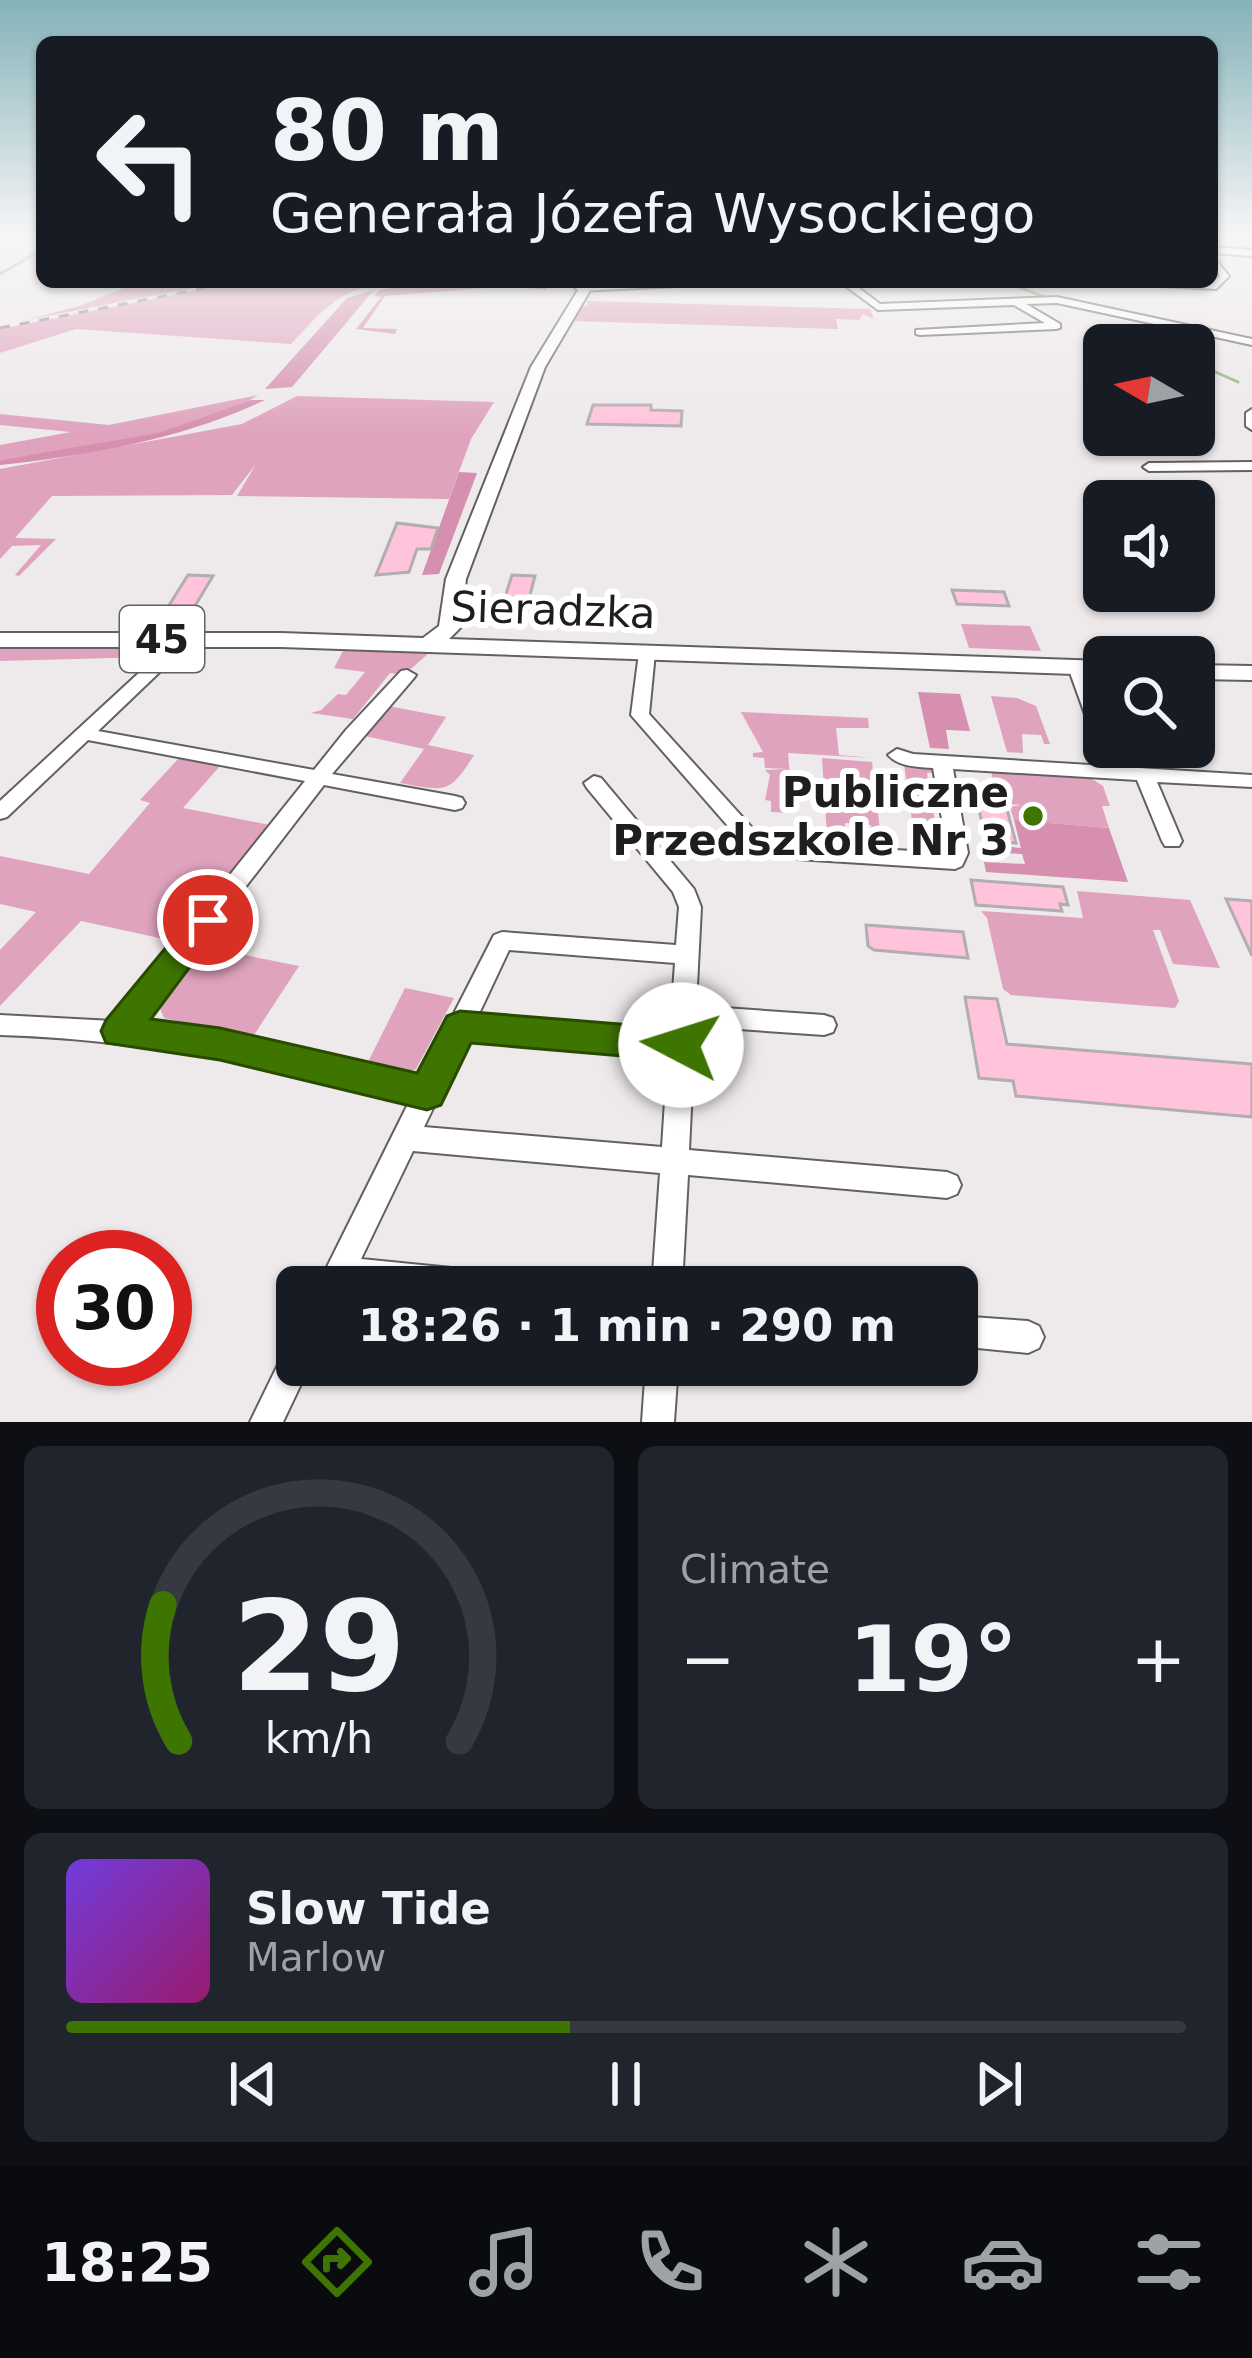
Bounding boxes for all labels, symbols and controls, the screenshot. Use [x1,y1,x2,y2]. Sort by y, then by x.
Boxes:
text: 80 m [270,82,504,180]
icon: left [72,84,228,240]
text: Generała Józefa Wysockiego [270,182,1035,245]
north arrow [1083,324,1215,456]
map controls [1083,324,1215,768]
button: sound [1083,480,1215,612]
street label: Sieradzka [450,582,656,638]
road number: 45 [120,606,204,672]
button: search [1083,636,1215,768]
place label: Publiczne Przedszkole Nr 3 [612,768,1009,865]
marker: Publiczne Przedszkole Nr 3 [1020,803,1046,829]
pin [157,869,259,971]
icon: arrive [175,887,241,953]
position arrow [618,982,744,1108]
speed limit sign: 30 [36,1230,192,1386]
text: 18:26 · 1 min · 290 m [358,1299,896,1352]
text: Climate [680,1547,830,1592]
text: 29 [232,1574,406,1719]
text: 19° [848,1607,1018,1712]
text: − [680,1621,735,1698]
text: + [1131,1621,1186,1698]
text: km/h [265,1712,373,1762]
text: Slow Tide [246,1882,491,1935]
text: Marlow [246,1935,386,1980]
icon: previous [220,2051,286,2117]
icon: pause [593,2051,659,2117]
icon: next [966,2051,1032,2117]
icon: directions [295,2220,379,2304]
icon: music [462,2220,546,2304]
icon: phone [628,2220,712,2304]
icon: climate [794,2220,878,2304]
icon: car [961,2220,1045,2304]
icon: filters [1127,2220,1211,2304]
text: 18:25 [41,2231,213,2294]

